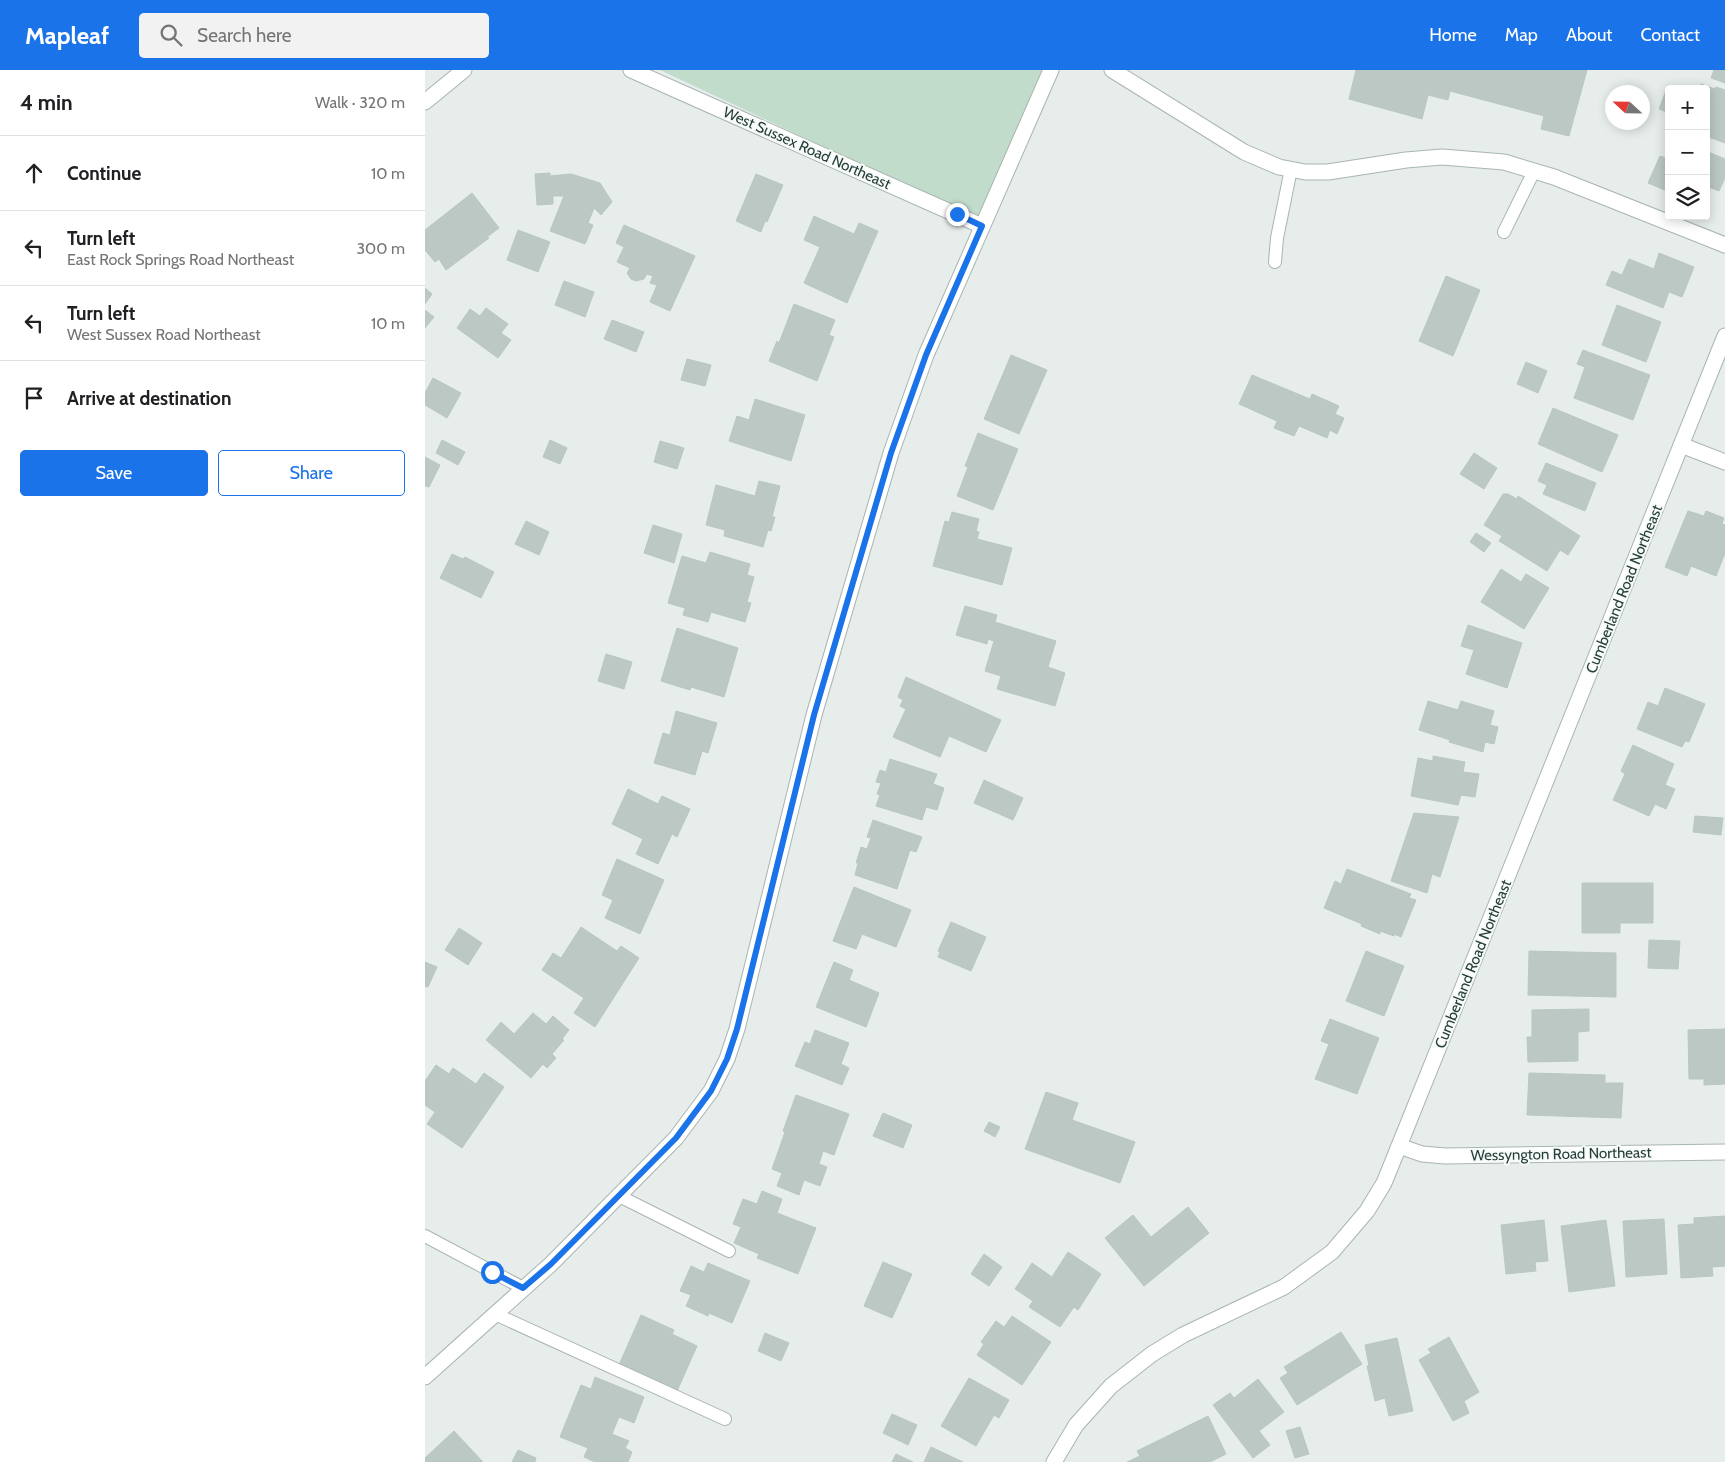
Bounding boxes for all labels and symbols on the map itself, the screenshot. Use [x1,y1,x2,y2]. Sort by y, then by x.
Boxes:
north arrow [1605,85,1650,130]
street label: West Sussex Road Northeast [720,103,894,193]
route end [946,203,969,226]
street label: Cumberland Road Northeast [1582,502,1666,676]
street label: Cumberland Road Northeast [1431,877,1515,1051]
street label: Wessyngton Road Northeast [1470,1143,1652,1165]
route start [481,1261,504,1284]

